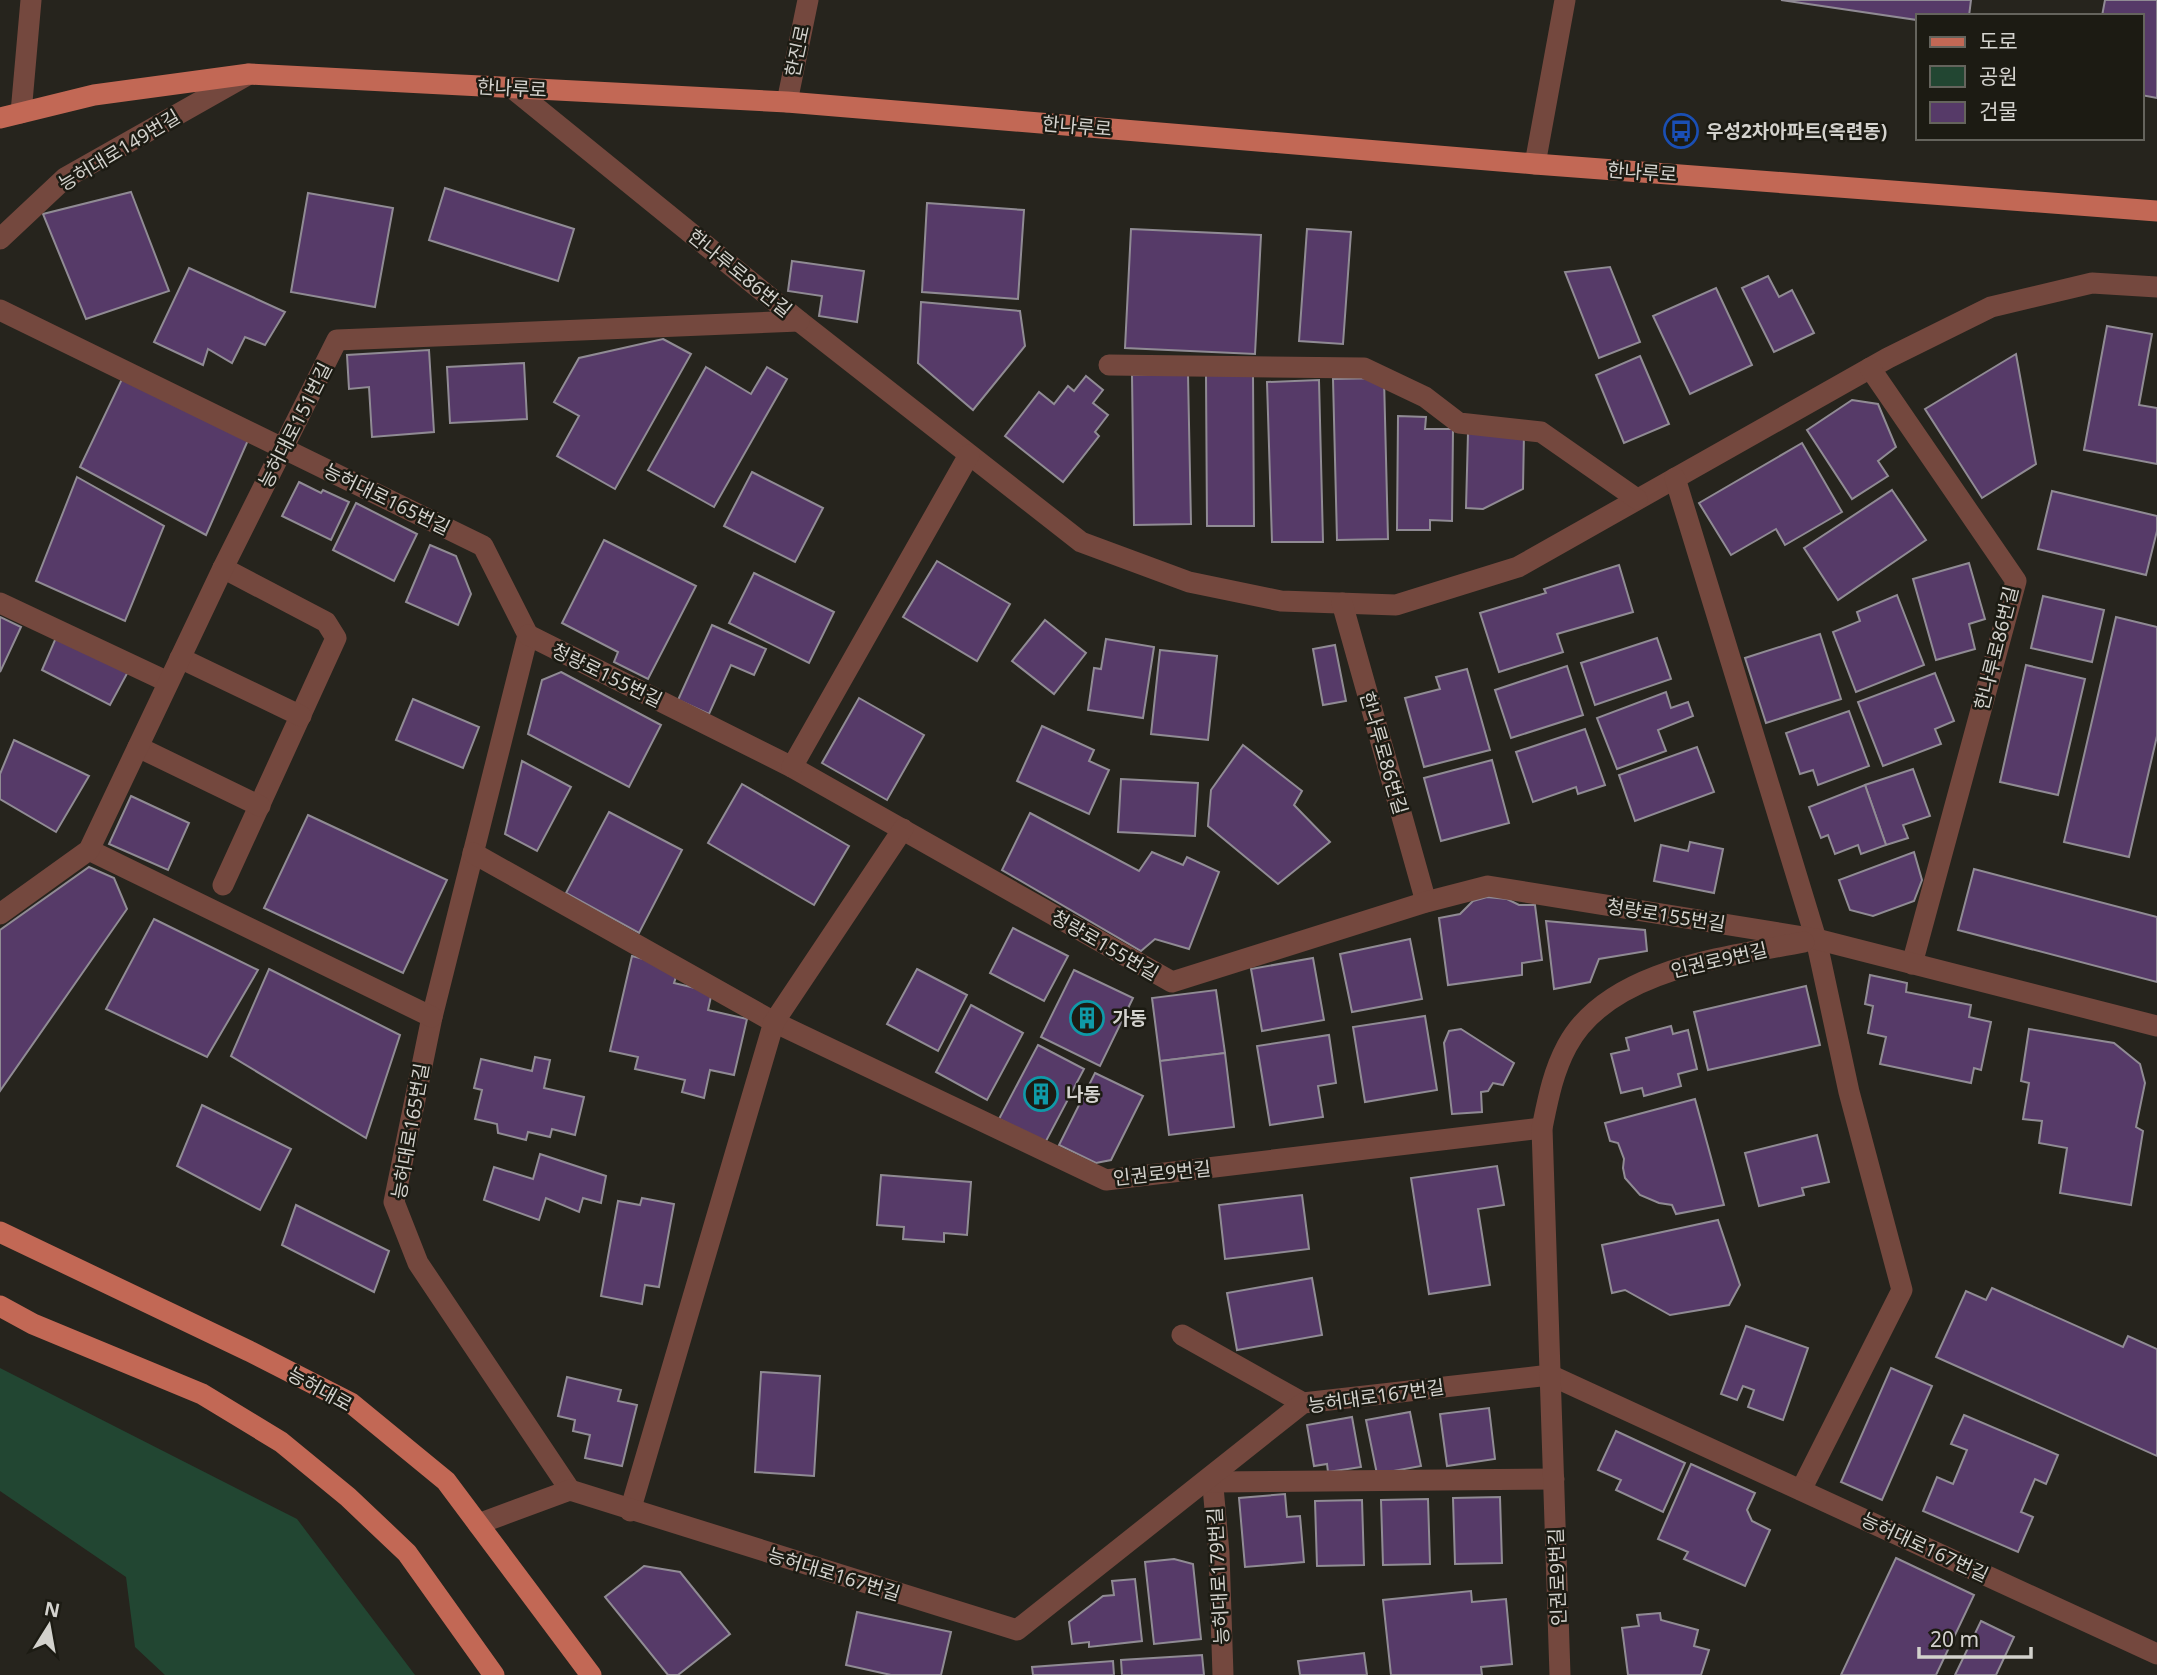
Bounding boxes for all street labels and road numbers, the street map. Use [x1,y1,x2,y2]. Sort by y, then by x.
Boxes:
street label: 한진로 [779,23,815,79]
street label: 한나루로 [476,73,548,103]
street label: 능허대로149번길 [53,103,185,197]
street label: 한나루로 [1041,110,1113,142]
street label: 한나루로 [1606,157,1678,187]
street label: 한나루로86번길 [683,223,797,323]
street label: 능허대로151번길 [252,358,338,492]
street label: 능허대로165번길 [320,457,454,541]
street label: 한나루로86번길 [1968,583,2024,713]
street label: 청량로155번길 [547,637,667,713]
street label: 한나루로86번길 [1354,689,1414,817]
street label: 청량로155번길 [1605,893,1727,937]
street label: 청량로155번길 [1047,904,1163,986]
street label: 인권로9번길 [1668,936,1770,984]
street label: 능허대로165번길 [385,1061,435,1201]
street label: 인권로9번길 [1112,1155,1212,1191]
street label: 능허대로 [283,1361,357,1417]
street label: 능허대로167번길 [1306,1374,1446,1418]
street label: 능허대로167번길 [1857,1506,1993,1588]
street label: 능허대로179번길 [1201,1507,1235,1645]
street label: 인권로9번길 [1542,1527,1572,1627]
street label: 능허대로167번길 [764,1541,904,1607]

